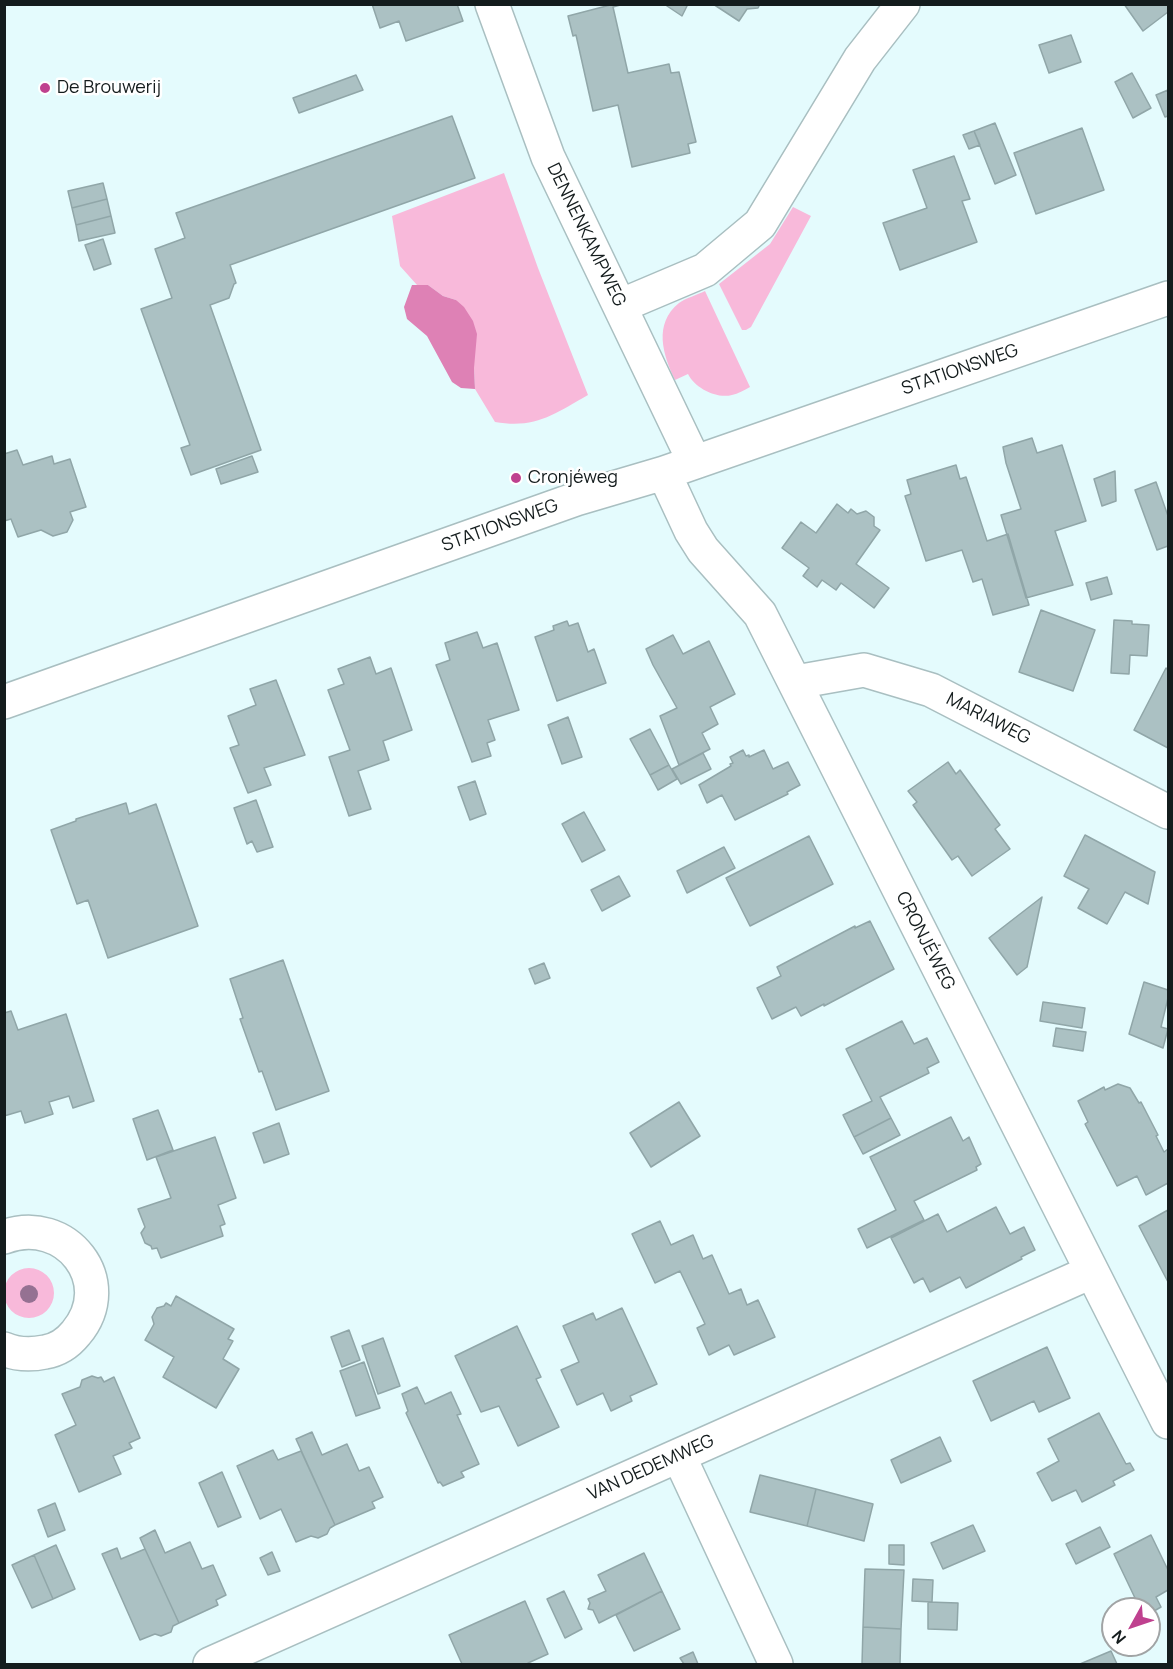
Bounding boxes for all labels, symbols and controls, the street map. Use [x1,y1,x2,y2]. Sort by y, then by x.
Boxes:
place label: De Brouwerij [57,77,161,99]
marker: De Brouwerij [38,81,52,95]
street label: DENNENKAMPWEG [542,160,630,310]
street label: STATIONSWEG [899,340,1021,400]
place label: Cronjéweg [528,467,618,489]
marker: Cronjéweg [509,471,523,485]
street label: STATIONSWEG [439,495,561,557]
street label: MARIAWEG [942,689,1034,749]
street label: CRONJÉWEG [891,888,959,994]
street label: VAN DEDEMWEG [584,1430,718,1506]
north arrow [1101,1597,1161,1657]
text: N [1107,1626,1131,1649]

